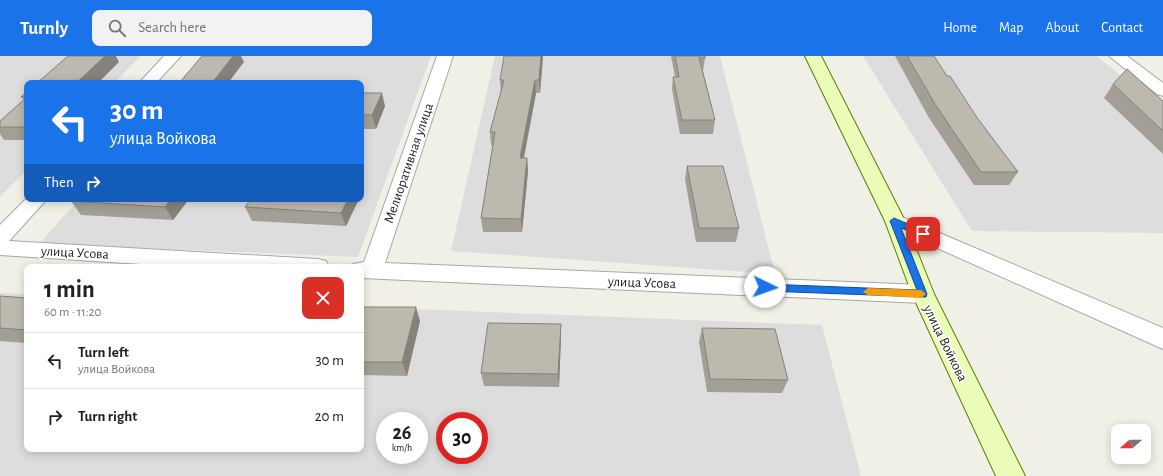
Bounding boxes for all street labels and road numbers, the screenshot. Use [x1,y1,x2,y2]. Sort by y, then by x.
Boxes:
street label: Мелиоративная улица [382,101,436,225]
street label: улица Усова [40,244,110,262]
street label: улица Усова [607,275,677,291]
street label: улица Войкова [920,302,970,384]

